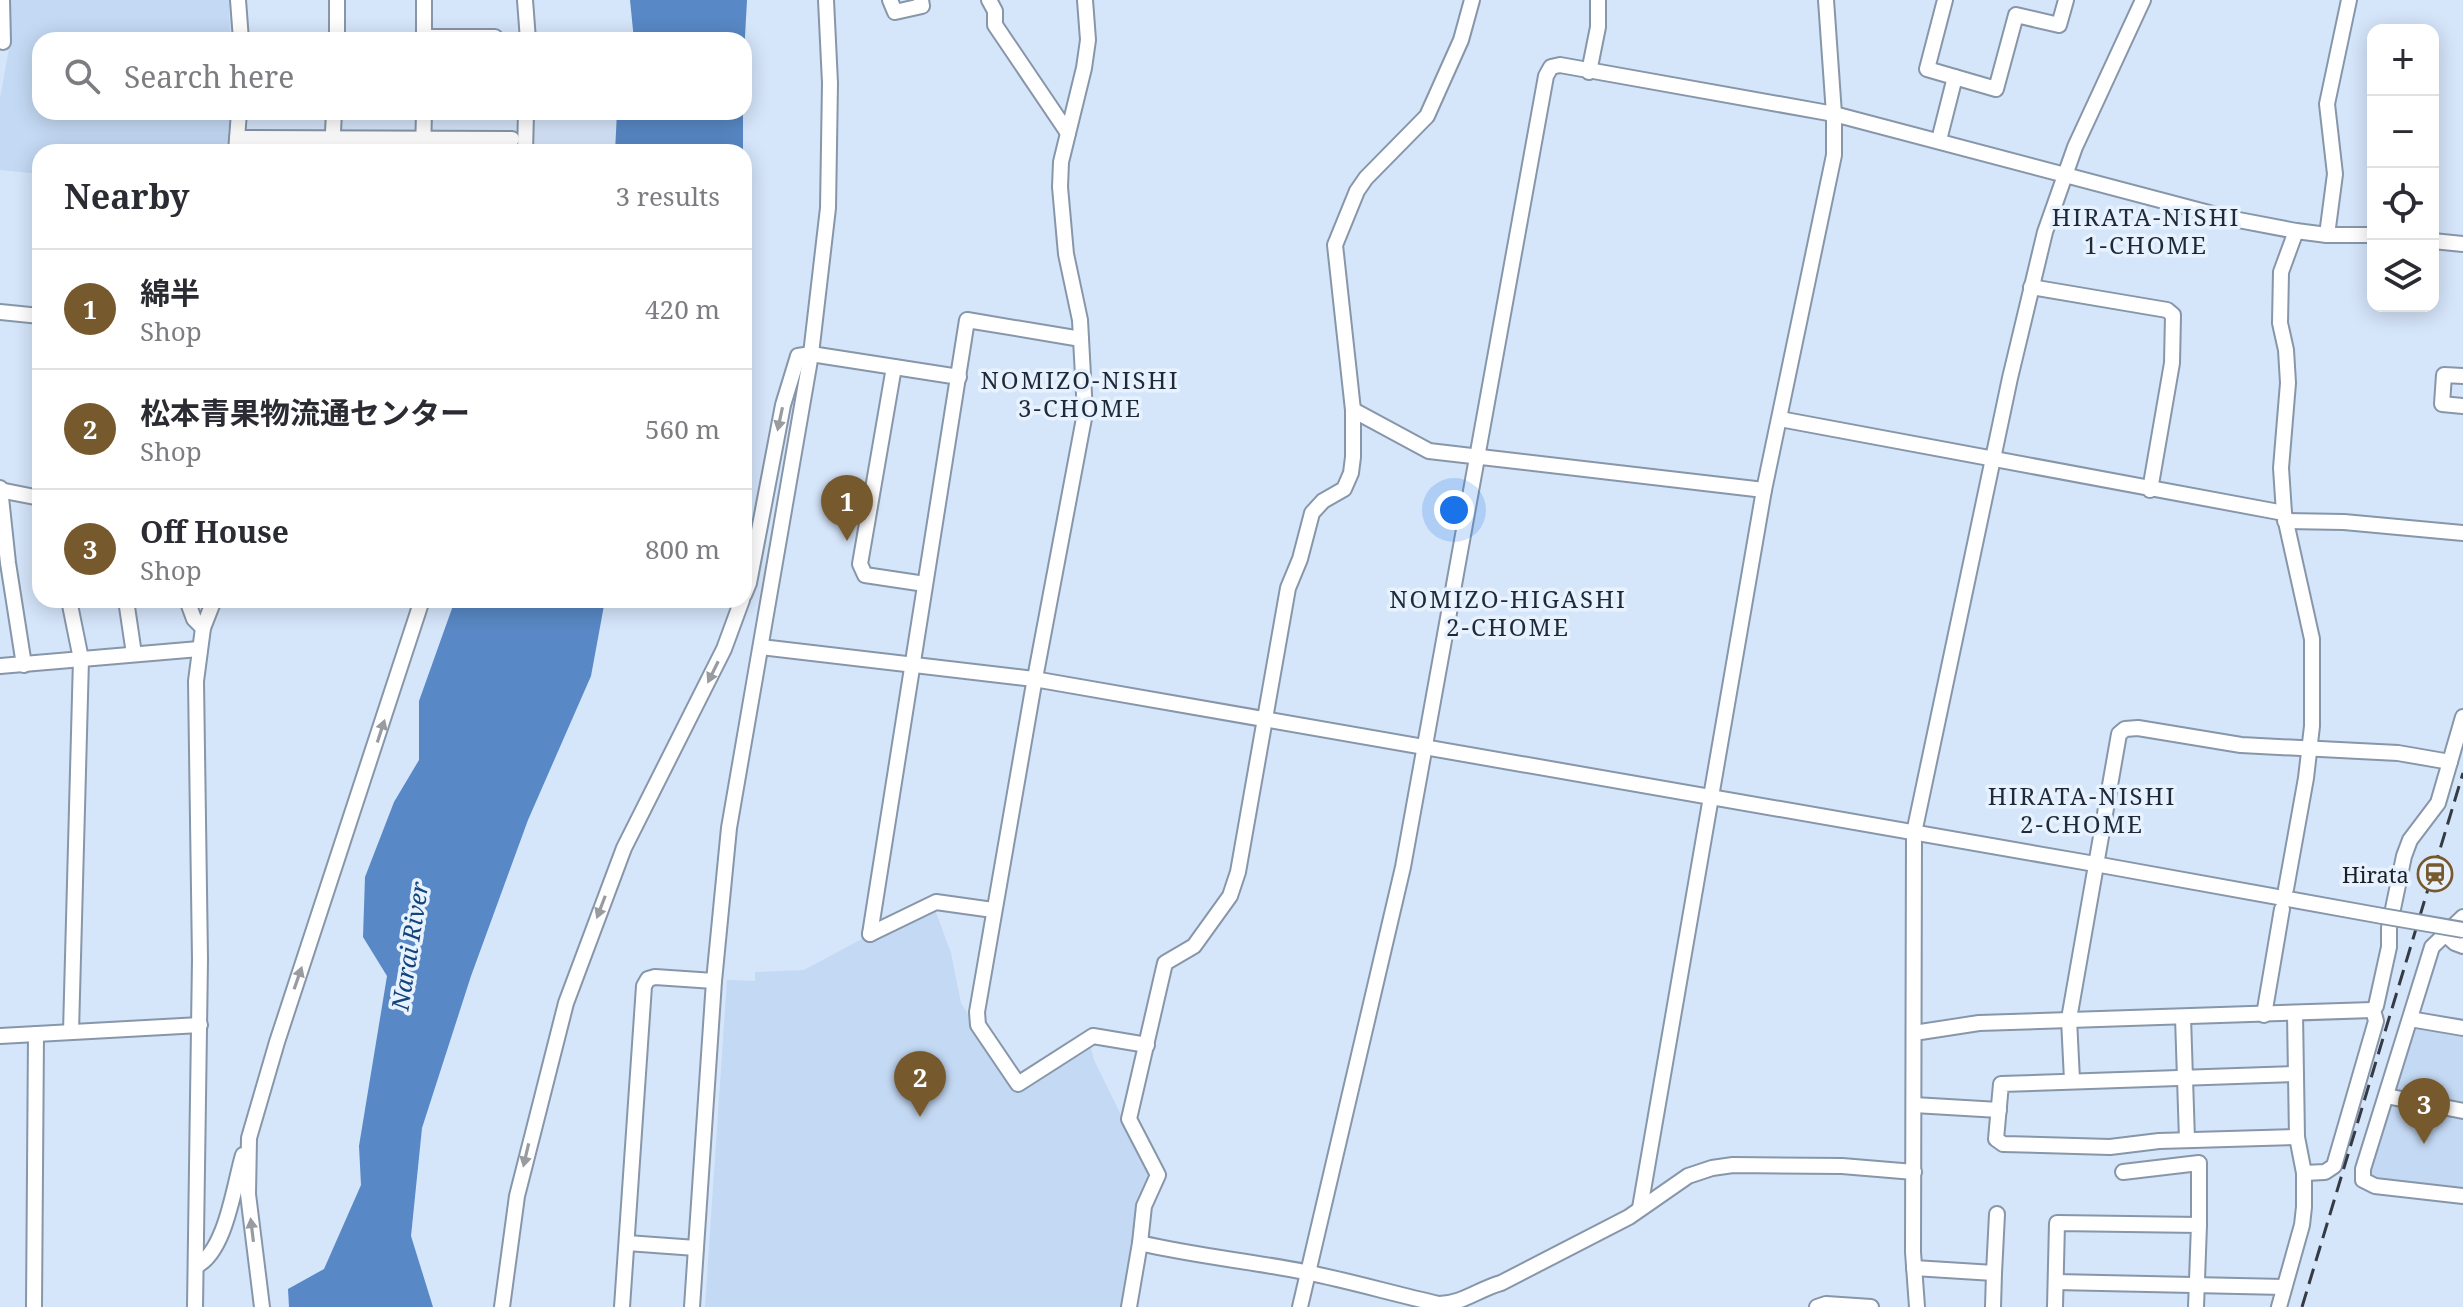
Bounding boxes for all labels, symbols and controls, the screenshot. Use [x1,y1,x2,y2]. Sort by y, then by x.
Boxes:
map controls [2367,24,2439,312]
button: + [2367,24,2439,96]
search box [32,32,752,120]
icon: search [60,54,104,98]
text: Search here [124,56,294,97]
button: − [2367,96,2439,168]
button: locate [2367,168,2439,240]
text: Nearby [64,173,190,219]
text: 3 results [615,178,720,214]
district label: HIRATA-NISHI 1-CHOME [2052,200,2240,261]
button: layers [2367,240,2439,312]
text: 綿半 [140,272,200,313]
text: 1 [83,291,97,327]
text: 420 m [645,291,720,327]
text: Shop [140,313,202,349]
district label: NOMIZO-NISHI 3-CHOME [981,363,1179,424]
text: 松本青果物流通センター [140,392,470,433]
one-way arrow [773,406,786,431]
text: 2 [83,411,97,447]
text: 560 m [645,411,720,447]
text: Shop [140,433,202,469]
pin: 1 [821,475,873,541]
your location [1434,490,1474,530]
text: Off House [140,511,289,552]
text: 3 [83,531,97,567]
text: 800 m [645,531,720,567]
text: Shop [140,552,202,588]
district label: NOMIZO-HIGASHI 2-CHOME [1389,582,1627,643]
one-way arrow [706,661,720,684]
one-way arrow [375,719,387,743]
district label: HIRATA-NISHI 2-CHOME [1988,779,2176,840]
station icon: Hirata [2416,855,2454,893]
place label: Hirata [2342,859,2409,889]
water label: Narai River [382,879,436,1014]
one-way arrow [594,895,607,919]
one-way arrow [293,965,305,989]
pin: 2 [894,1051,946,1117]
pin: 3 [2398,1078,2450,1144]
one-way arrow [519,1143,532,1168]
one-way arrow [245,1217,258,1242]

